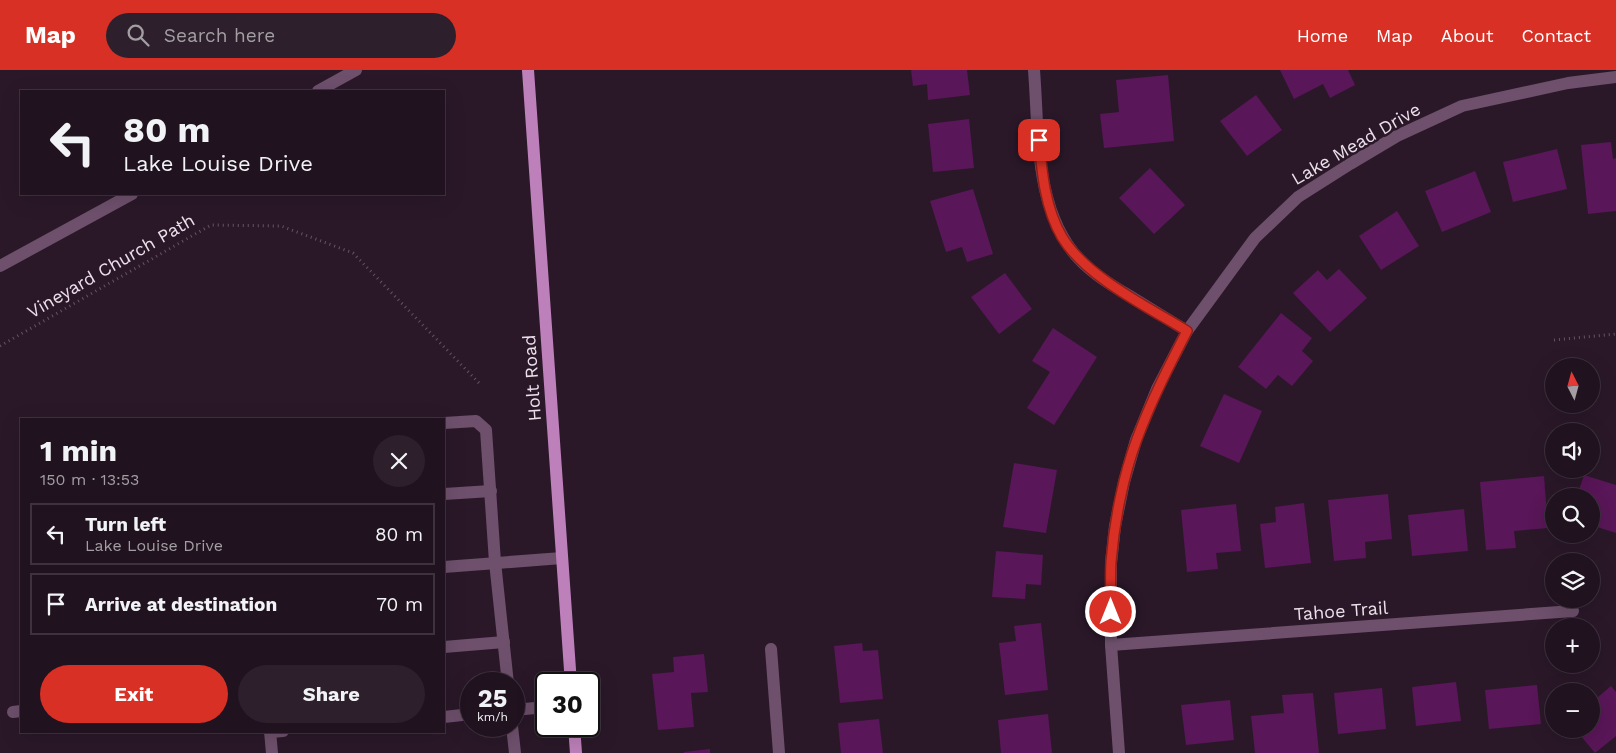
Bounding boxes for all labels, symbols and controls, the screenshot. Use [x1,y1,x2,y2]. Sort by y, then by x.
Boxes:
search box [106,13,456,58]
text: Map [25,21,76,49]
icon: search [124,21,152,49]
text: Search here [164,24,275,47]
text: Home [1297,25,1348,46]
text: Map [1376,25,1413,46]
text: About [1441,25,1493,46]
text: Contact [1521,25,1591,46]
street label: Lake Mead Drive [1288,98,1424,189]
text: 80 m [123,109,210,151]
icon: left [40,110,105,175]
pin [1018,119,1060,161]
icon: arrive [1025,126,1053,154]
text: Lake Louise Drive [123,151,313,176]
street label: Vineyard Church Path [23,209,198,322]
street label: Holt Road [518,334,545,422]
north arrow [1545,358,1600,412]
map controls [1545,358,1600,738]
button: sound [1545,423,1600,478]
text: 1 min [40,433,117,468]
button: close [373,435,425,487]
text: 150 m · 13:53 [40,470,139,489]
button: search [1545,488,1600,543]
text: Turn left [85,513,166,536]
icon: left [42,520,70,548]
text: 80 m [375,523,423,546]
text: Lake Louise Drive [85,536,223,555]
button: layers [1545,553,1600,608]
position arrow [1084,585,1136,637]
icon: arrive [42,590,70,618]
text: Arrive at destination [85,593,277,616]
text: 70 m [376,593,423,616]
street label: Tahoe Trail [1293,597,1389,624]
button: + [1545,618,1600,673]
button: Exit [40,665,228,723]
button: Share [238,665,425,723]
speed limit sign: 30 [535,672,600,737]
button: − [1545,683,1600,738]
text: 25 [478,684,507,713]
text: km/h [477,710,508,724]

